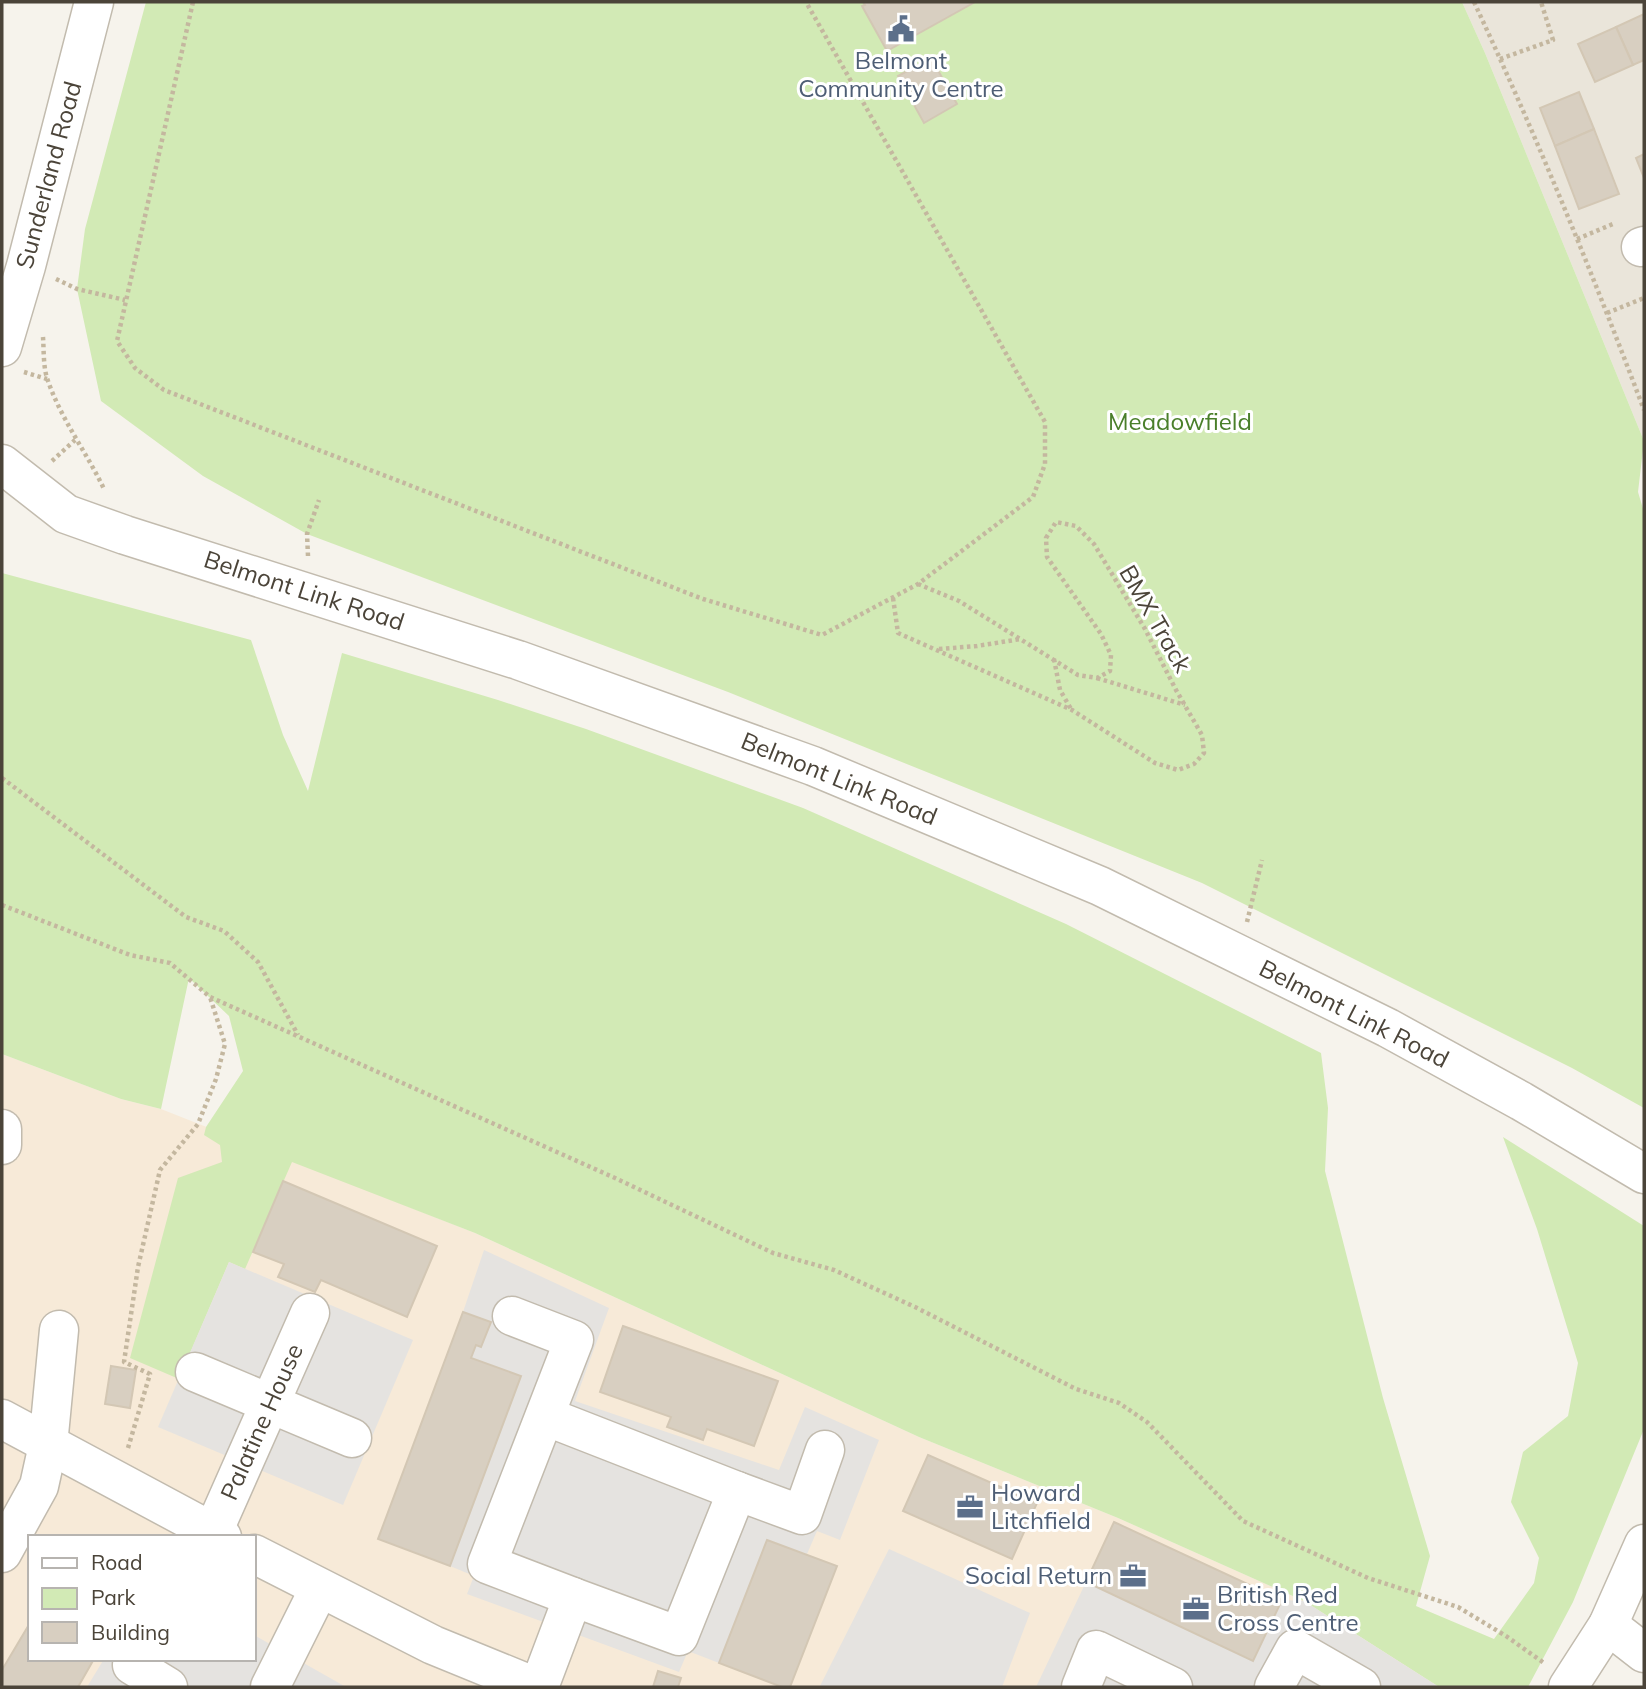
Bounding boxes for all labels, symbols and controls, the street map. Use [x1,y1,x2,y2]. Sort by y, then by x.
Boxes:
public building icon: Belmont Community Centre [886,14,916,44]
place label: Belmont Community Centre [798,45,1004,103]
street label: Sunderland Road [9,78,87,272]
park label: Meadowfield [1108,406,1252,436]
street label: Belmont Link Road [200,544,408,637]
street label: BMX Track [1113,560,1199,678]
street label: Belmont Link Road [737,725,942,831]
street label: Belmont Link Road [1255,952,1454,1074]
street label: Palatine House [213,1339,309,1504]
place label: Howard Litchfield [991,1477,1091,1535]
office icon: Howard Litchfield [955,1492,985,1522]
legend [28,1535,256,1661]
text: Road [91,1549,142,1575]
place label: Social Return [965,1560,1112,1590]
office icon: Social Return [1118,1561,1148,1591]
place label: British Red Cross Centre [1217,1579,1358,1637]
text: Park [91,1584,135,1610]
office icon: British Red Cross Centre [1181,1594,1211,1624]
text: Building [91,1619,170,1645]

